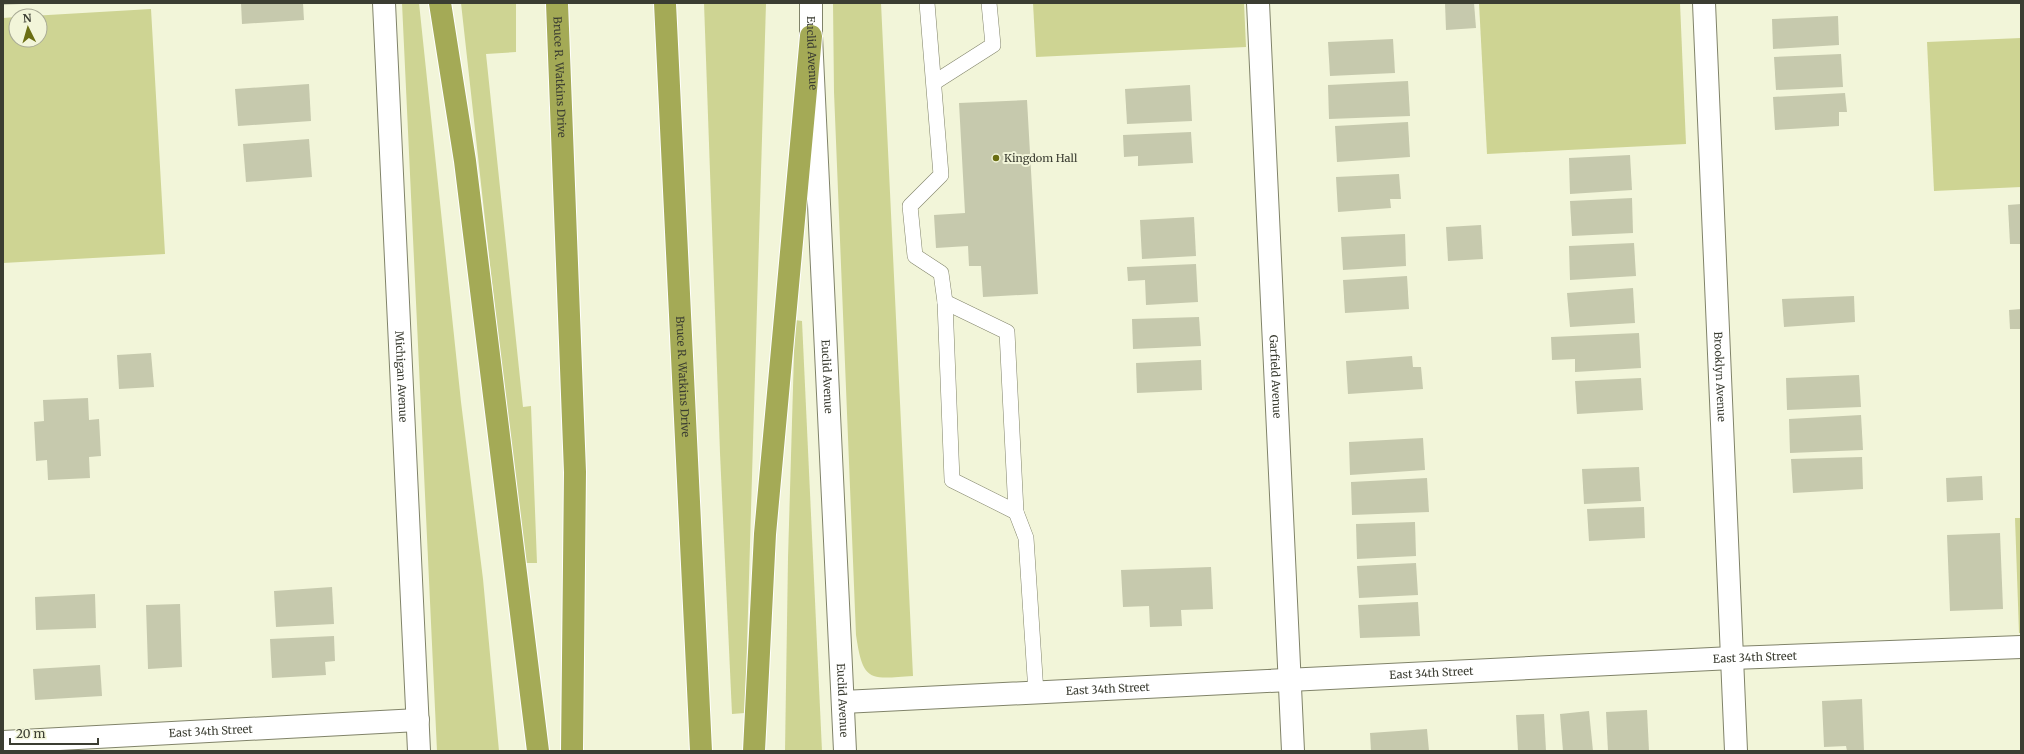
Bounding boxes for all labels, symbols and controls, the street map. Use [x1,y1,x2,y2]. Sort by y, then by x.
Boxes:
north arrow [8,8,48,48]
text: N [22,11,32,25]
street label: Bruce R. Watkins Drive [551,16,569,138]
street label: Euclid Avenue [804,16,821,91]
place label: Kingdom Hall [1004,151,1078,165]
marker: Kingdom Hall [991,153,1001,163]
street label: Bruce R. Watkins Drive [673,316,693,438]
street label: Michigan Avenue [392,331,411,423]
street label: Brooklyn Avenue [1711,331,1729,422]
street label: Garfield Avenue [1267,334,1284,419]
street label: Euclid Avenue [818,339,836,414]
street label: East 34th Street [1713,649,1798,666]
street label: Euclid Avenue [834,663,851,738]
street label: East 34th Street [1389,664,1474,682]
street label: East 34th Street [1065,680,1151,698]
scale bar [10,720,98,746]
street label: East 34th Street [168,722,254,740]
text: 20 m [16,726,45,741]

